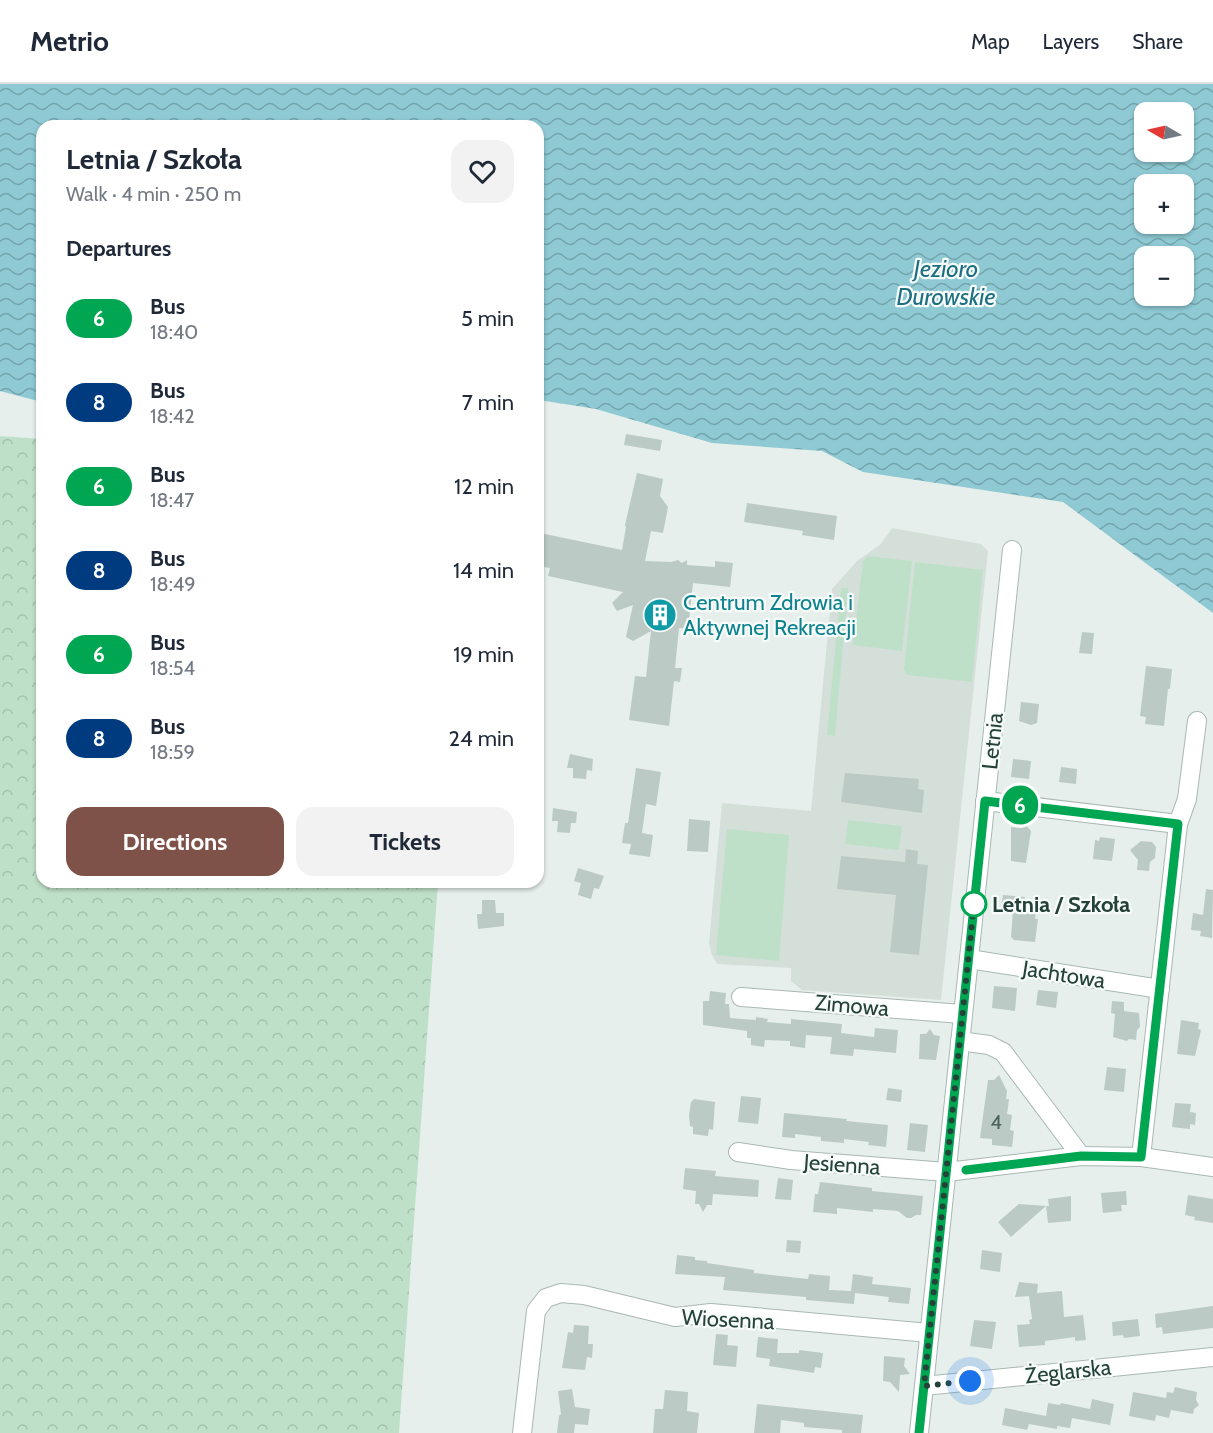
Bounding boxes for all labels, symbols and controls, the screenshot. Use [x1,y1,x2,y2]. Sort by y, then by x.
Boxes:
text: Metrio [30,24,109,58]
text: Map [971,29,1010,54]
text: Layers [1043,29,1099,54]
text: Share [1132,29,1183,54]
north arrow [1134,102,1194,162]
map controls [1134,102,1194,306]
button: heart [451,140,514,203]
text: Letnia / Szkoła [66,142,242,176]
button: + [1134,174,1194,234]
text: Walk · 4 min · 250 m [66,182,241,206]
text: Departures [66,235,171,262]
button: − [1134,246,1194,306]
water label: Jezioro Durowskie [897,254,995,311]
text: Bus [150,293,185,320]
text: 5 min [461,305,514,332]
text: 6 [93,306,105,331]
text: 18:40 [150,320,198,344]
text: Bus [150,377,185,404]
text: 7 min [462,389,514,416]
text: 8 [93,390,105,415]
text: 18:42 [150,404,195,428]
text: Bus [150,461,185,488]
text: 12 min [454,473,514,500]
text: 6 [93,474,105,499]
text: 18:47 [150,488,194,512]
text: Bus [150,545,185,572]
text: 14 min [453,557,514,584]
text: 8 [93,558,105,583]
text: 18:49 [150,572,196,596]
place label: Centrum Zdrowia i Aktywnej Rekreacji [683,589,856,641]
building icon: Centrum Zdrowia i Aktywnej Rekreacji [642,597,678,633]
text: Bus [150,629,185,656]
text: 19 min [453,641,514,668]
text: 6 [93,642,105,667]
text: 18:54 [150,656,195,680]
street label: Letnia [976,711,1009,771]
text: Bus [150,713,185,740]
text: 24 min [449,725,514,752]
text: 8 [93,726,105,751]
text: 18:59 [150,740,195,764]
line badge: 6 [1000,786,1040,824]
text: 6 [1014,793,1026,818]
button: Directions [66,807,284,876]
button: Tickets [296,807,514,876]
marker: Letnia / Szkoła [961,891,987,917]
place label: Letnia / Szkoła [992,891,1130,918]
street label: Jachtowa [1020,954,1108,994]
street label: Zimowa [814,989,891,1022]
house number: 4 [990,1110,1002,1134]
street label: Jesienna [802,1148,882,1181]
street label: Wiosenna [681,1304,776,1335]
street label: Żeglarska [1024,1354,1113,1389]
your location [955,1366,985,1396]

